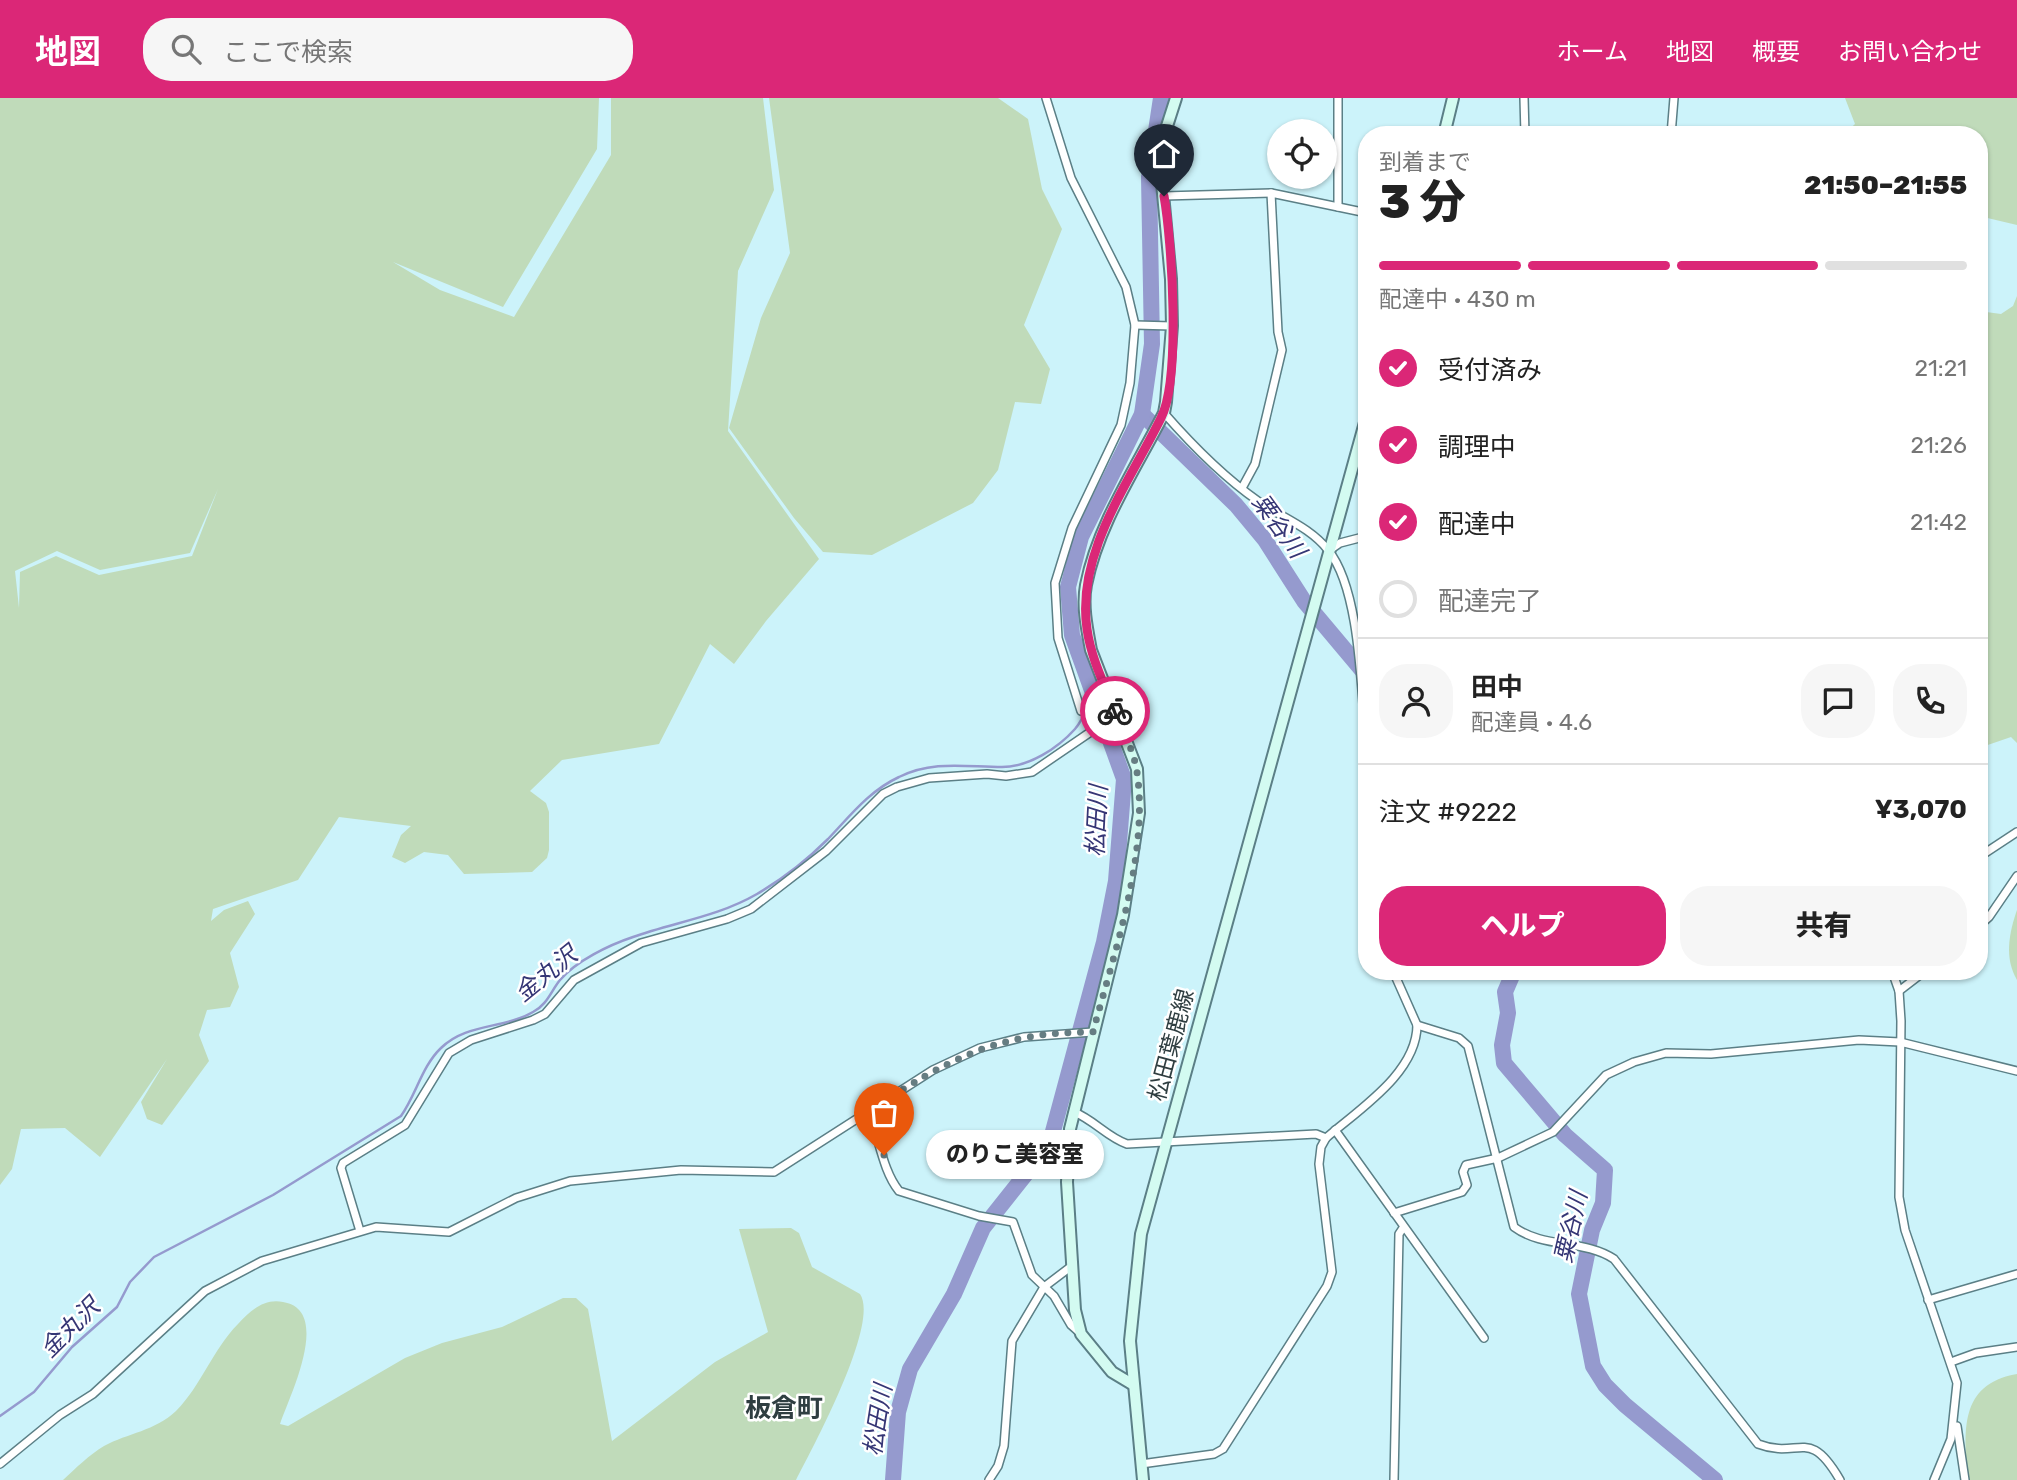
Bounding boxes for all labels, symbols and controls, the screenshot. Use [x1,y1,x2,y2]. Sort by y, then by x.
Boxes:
search box [143,18,633,81]
icon: search [167,30,205,68]
text: 地図 [35,32,101,71]
text: ここで検索 [223,37,353,68]
text: ホーム [1557,38,1628,66]
text: 地図 [1666,38,1714,66]
text: 概要 [1752,38,1800,66]
text: お問い合わせ [1838,38,1982,66]
map controls [1267,119,1337,189]
button: locate [1267,119,1337,189]
pin [1134,124,1194,196]
icon: home [1145,135,1183,173]
text: 到着まで [1379,148,1471,176]
text: 21:50–21:55 [1804,170,1967,201]
text: 3 分 [1379,175,1466,230]
text: 配達中 · 430 m [1379,285,1536,313]
icon: check [1379,349,1417,387]
text: 21:21 [1914,354,1967,382]
text: 受付済み [1438,355,1542,386]
icon: check [1379,426,1417,464]
text: 21:26 [1910,431,1967,459]
text: 調理中 [1438,432,1516,463]
water label: 粟谷川 [1247,489,1313,566]
icon: check [1379,503,1417,541]
text: 21:42 [1910,508,1967,536]
text: 配達中 [1438,509,1516,540]
text: 配達完了 [1438,586,1542,617]
button: person [1379,664,1453,738]
button: chat [1801,664,1875,738]
button: phone [1893,664,1967,738]
text: 田中 [1471,672,1523,703]
courier [1080,676,1150,746]
icon: bike [1096,692,1134,730]
text: 配達員 · 4.6 [1471,708,1592,736]
water label: 松田川 [1081,781,1113,858]
text: ¥3,070 [1875,794,1967,825]
text: 注文 #9222 [1379,797,1517,828]
button: ヘルプ [1379,886,1666,966]
button: 共有 [1680,886,1967,966]
water label: 金丸沢 [509,939,585,1008]
street label: 松田葉鹿線 [1143,986,1199,1104]
pin [854,1083,914,1155]
icon: bag [865,1094,903,1132]
callout: のりこ美容室 [926,1130,1104,1180]
text: のりこ美容室 [946,1140,1084,1168]
water label: 粟谷川 [1549,1186,1593,1265]
water label: 金丸沢 [35,1291,107,1363]
water label: 松田川 [859,1379,898,1458]
district label: 板倉町 [745,1393,823,1424]

